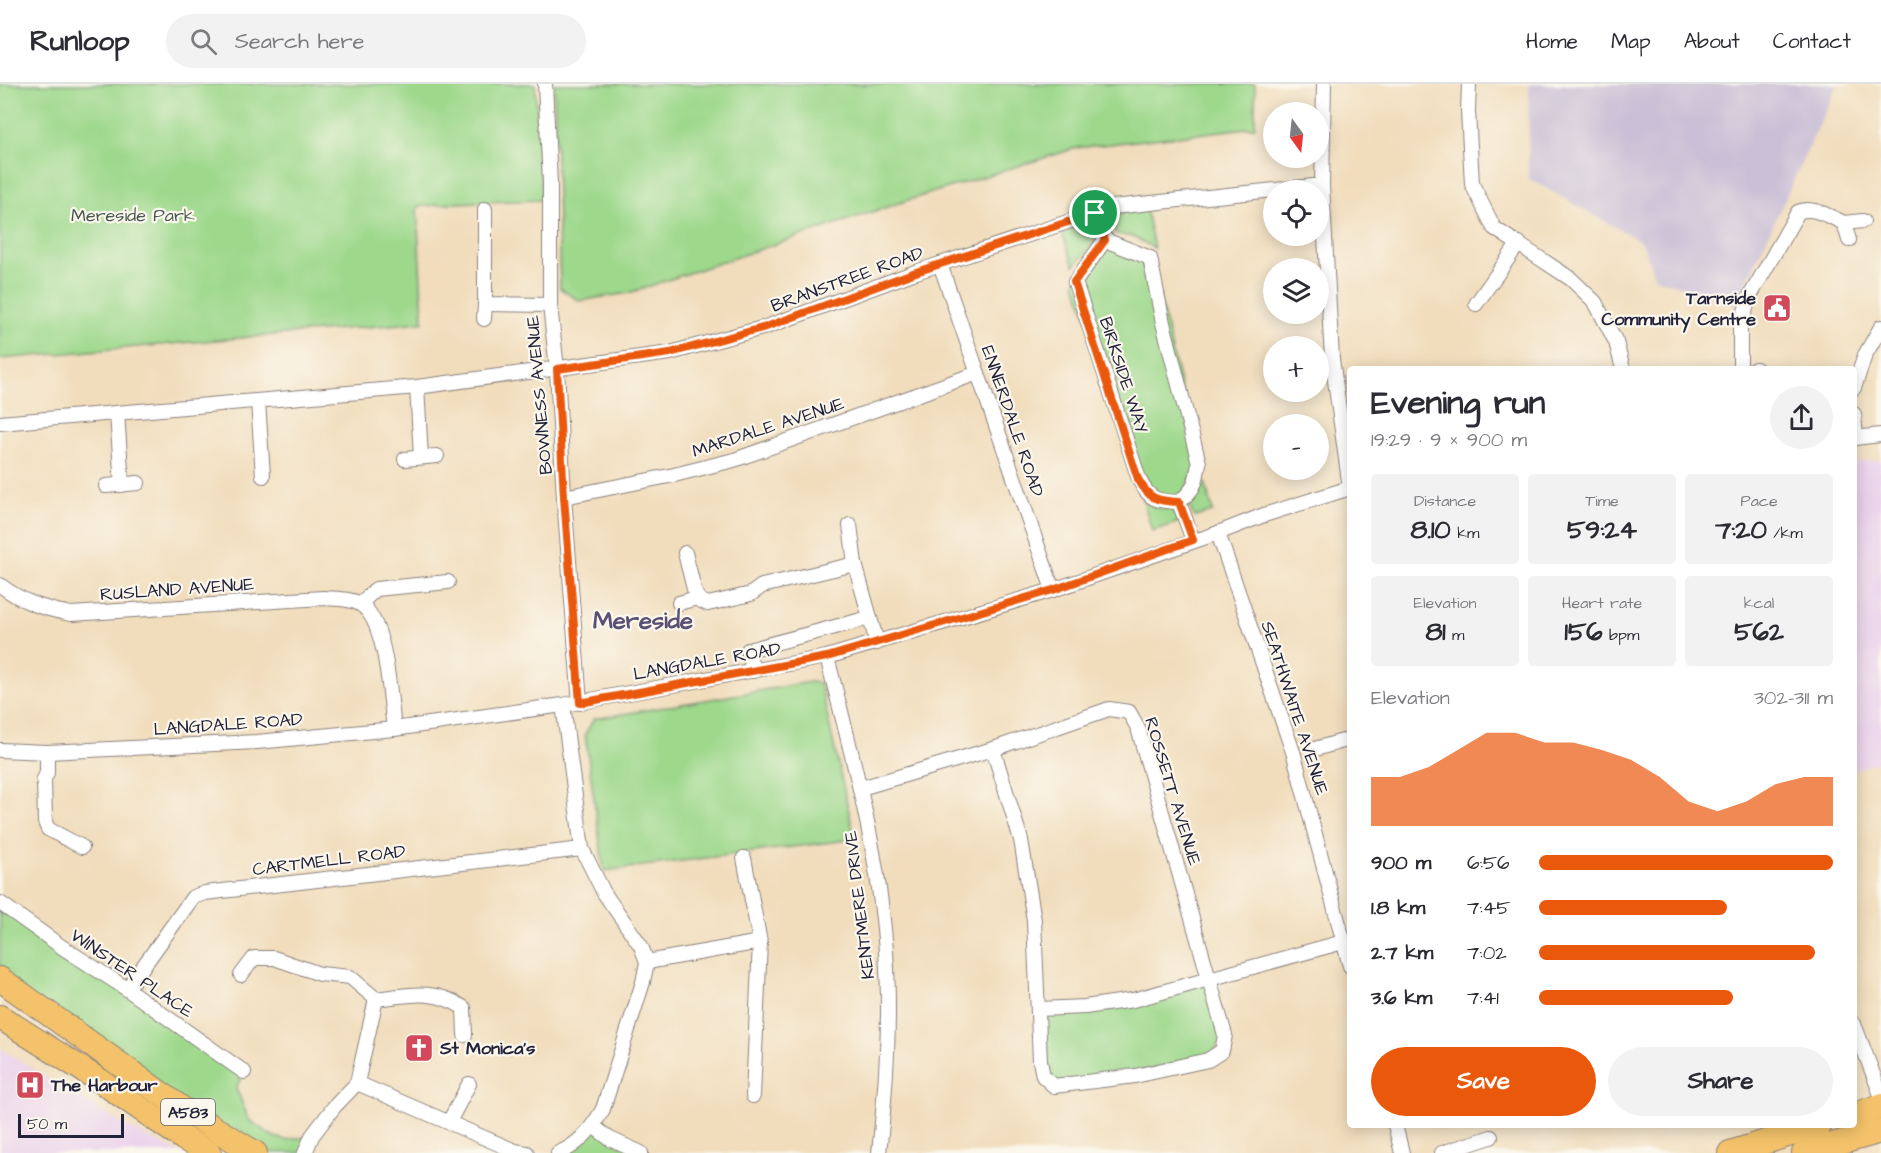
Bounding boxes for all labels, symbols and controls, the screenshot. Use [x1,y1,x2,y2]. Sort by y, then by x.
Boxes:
search box [166,14,586,68]
text: Runloop [30,22,130,61]
icon: search [187,25,220,58]
text: Search here [235,26,365,57]
text: Home [1526,27,1578,56]
text: Map [1611,27,1651,56]
text: About [1684,27,1740,56]
text: Contact [1773,27,1851,56]
north arrow [1263,102,1329,168]
map controls [1263,102,1329,480]
button: locate [1263,180,1329,246]
pin [1069,187,1120,238]
icon: arrive [1078,196,1111,229]
park label: Mereside Park [71,203,195,228]
street label: BRANSTREE ROAD [767,240,927,319]
button: layers [1263,258,1329,324]
place label: Tarnside Community Centre [1601,286,1756,333]
public building icon: Tarnside Community Centre [1761,292,1793,324]
street label: BOWNESS AVENUE [520,314,559,476]
street label: BIRKSIDE WAY [1093,314,1154,437]
button: + [1263,336,1329,402]
street label: ENNERDALE ROAD [975,342,1050,500]
text: Evening run [1371,380,1545,426]
button: share [1770,386,1833,449]
street label: MARDALE AVENUE [689,391,848,464]
button: − [1263,414,1329,480]
text: 19:29 · 9 × 900 m [1371,426,1527,454]
text: Distance [1414,490,1476,512]
text: Time [1585,490,1619,512]
text: Pace [1740,490,1778,512]
text: 8.10 [1411,512,1451,548]
text: 59:24 [1567,512,1637,548]
text: 7:20 [1715,512,1767,548]
text: km [1451,522,1479,544]
text: /km [1767,522,1803,544]
street label: RUSLAND AVENUE [99,572,255,607]
text: Elevation [1414,592,1476,614]
text: Heart rate [1562,592,1642,614]
text: kcal [1744,592,1774,614]
district label: Mereside [593,604,693,638]
text: 81 [1425,614,1446,650]
text: 156 [1565,614,1603,650]
text: 562 [1734,614,1784,650]
street label: SEATHWAITE AVENUE [1255,618,1335,799]
text: m [1446,624,1465,646]
text: bpm [1603,624,1639,646]
street label: LANGDALE ROAD [631,636,783,687]
text: Elevation [1371,684,1450,712]
text: 302–311 m [1754,684,1833,712]
street label: LANGDALE ROAD [153,707,304,742]
street label: ROSSETT AVENUE [1138,714,1207,869]
street label: KENTMERE DRIVE [838,829,881,981]
street label: CARTMELL ROAD [251,839,407,882]
text: 900 m [1371,849,1431,877]
text: 6:56 [1467,849,1510,877]
text: 1.8 km [1371,894,1425,922]
text: 7:45 [1467,894,1510,922]
street label: WINSTER PLACE [65,923,198,1024]
text: 2.7 km [1371,939,1433,967]
text: 7:02 [1467,939,1507,967]
text: 3.6 km [1371,984,1432,1012]
text: 7:41 [1467,984,1499,1012]
church icon: St Monica's [403,1032,435,1064]
place label: St Monica's [439,1036,535,1061]
button: Save [1371,1047,1596,1116]
button: Share [1608,1047,1833,1116]
hospital icon: The Harbour [14,1069,46,1101]
place label: The Harbour [50,1073,157,1098]
road number: A583 [161,1099,215,1125]
scale bar [18,1111,124,1138]
text: 50 m [27,1113,67,1135]

